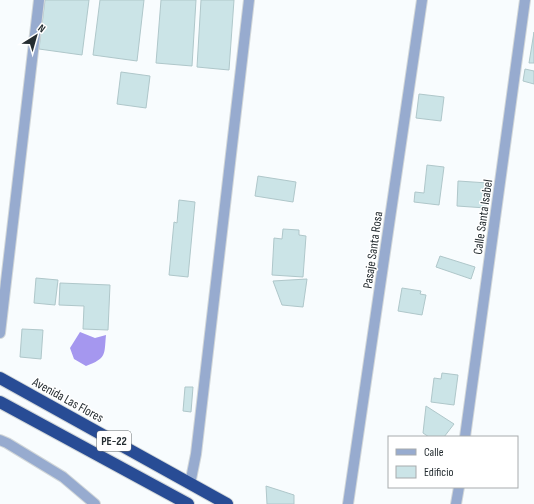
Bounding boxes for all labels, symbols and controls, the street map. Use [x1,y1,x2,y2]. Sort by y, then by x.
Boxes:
north arrow [16,16,56,56]
text: N [35,21,48,35]
street label: Calle Santa Isabel [470,178,496,256]
street label: Pasaje Santa Rosa [360,210,386,290]
street label: Avenida Las Flores [29,373,107,426]
road number: PE-22 [97,431,131,451]
legend [388,436,518,488]
text: Calle [424,445,444,460]
text: Edificio [424,465,453,480]

